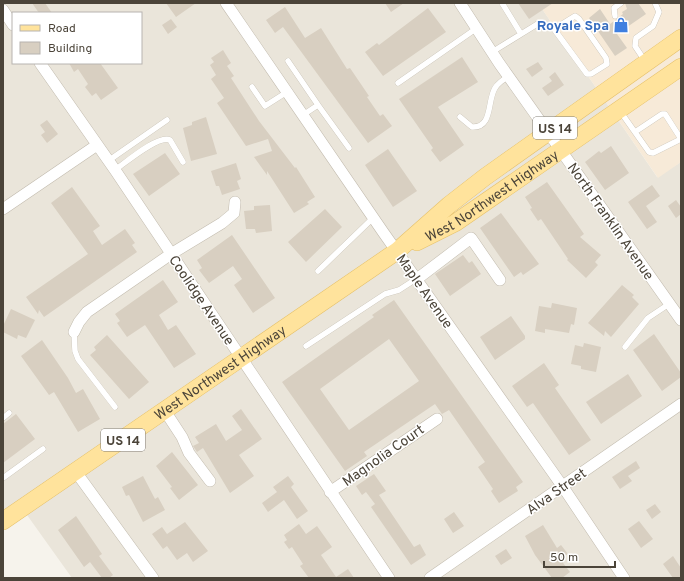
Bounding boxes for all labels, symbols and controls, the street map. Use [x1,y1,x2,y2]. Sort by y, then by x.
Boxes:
legend [12,12,142,64]
shop icon: Royale Spa [612,16,630,34]
place label: Royale Spa [537,18,609,35]
text: Road [48,21,76,37]
text: Building [48,41,92,57]
road number: US 14 [533,117,577,139]
street label: West Northwest Highway [423,147,562,246]
street label: North Franklin Avenue [563,160,657,284]
street label: Maple Avenue [392,251,456,332]
street label: Coolidge Avenue [164,253,237,349]
street label: West Northwest Highway [152,322,290,425]
street label: Magnolia Court [340,422,428,491]
road number: US 14 [101,429,145,451]
street label: Alva Street [524,465,590,519]
scale bar [544,543,615,569]
text: 50 m [550,550,578,566]

